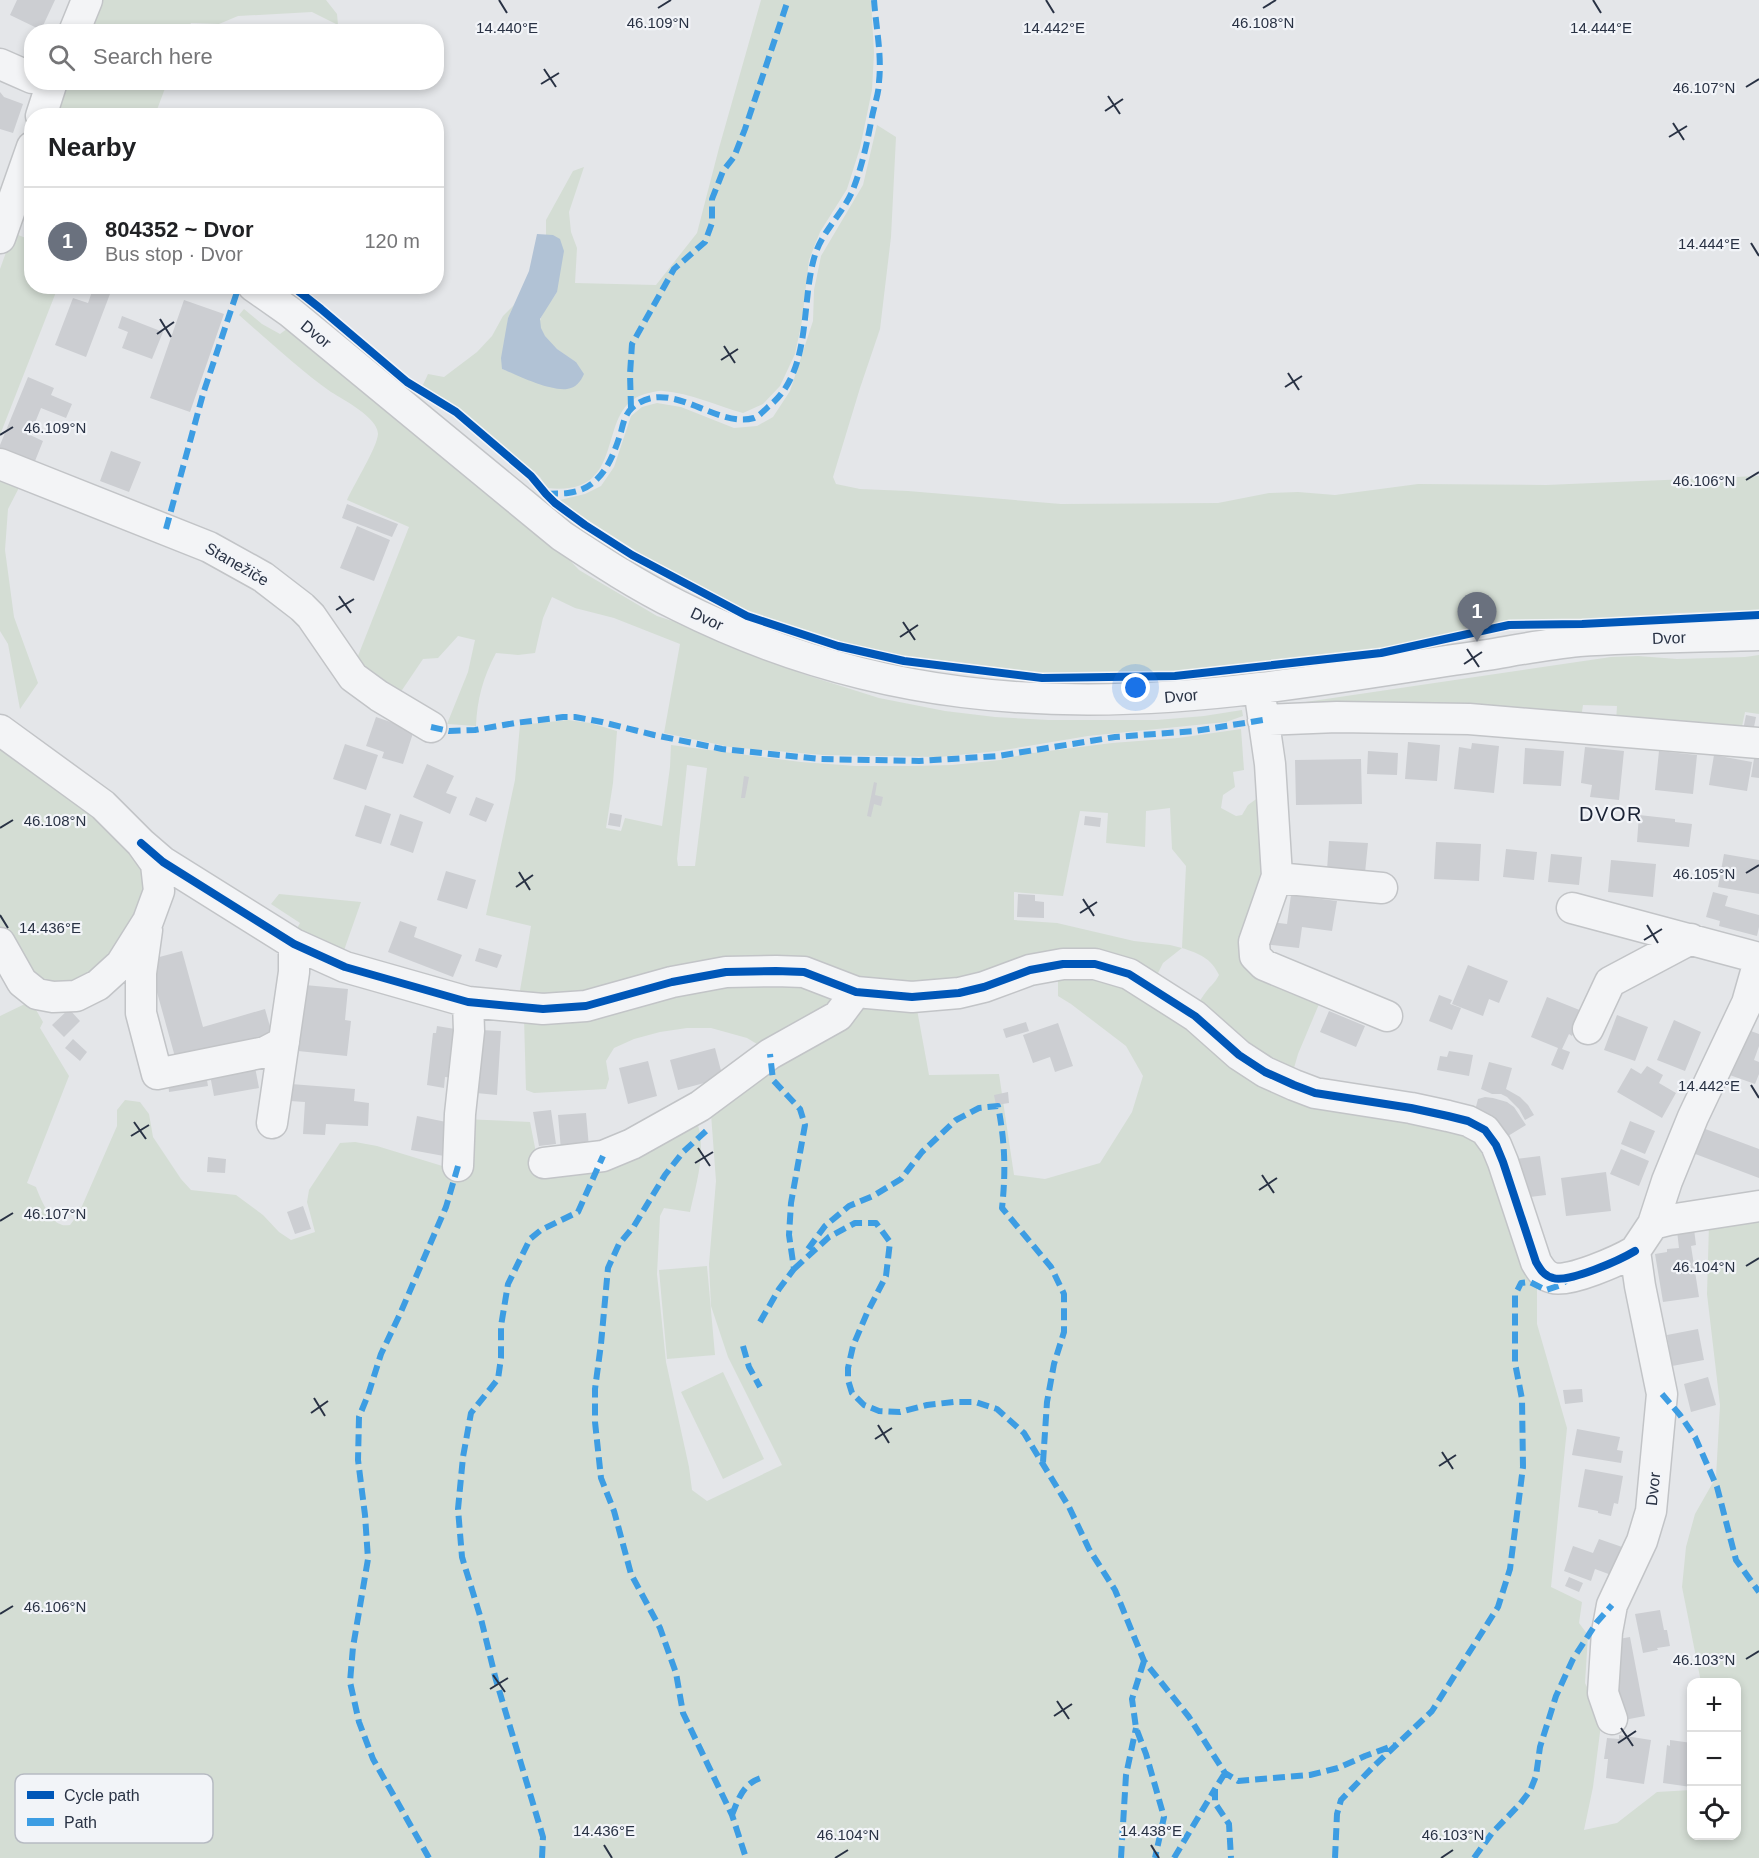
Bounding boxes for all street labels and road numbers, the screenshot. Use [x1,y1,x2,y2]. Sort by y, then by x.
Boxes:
street label: Dvor [298,317,335,352]
street label: Stanežiče [202,539,272,589]
street label: Dvor [688,604,727,634]
street label: Dvor [1652,629,1687,647]
street label: Dvor [1163,686,1199,706]
street label: Dvor [1643,1471,1663,1507]

